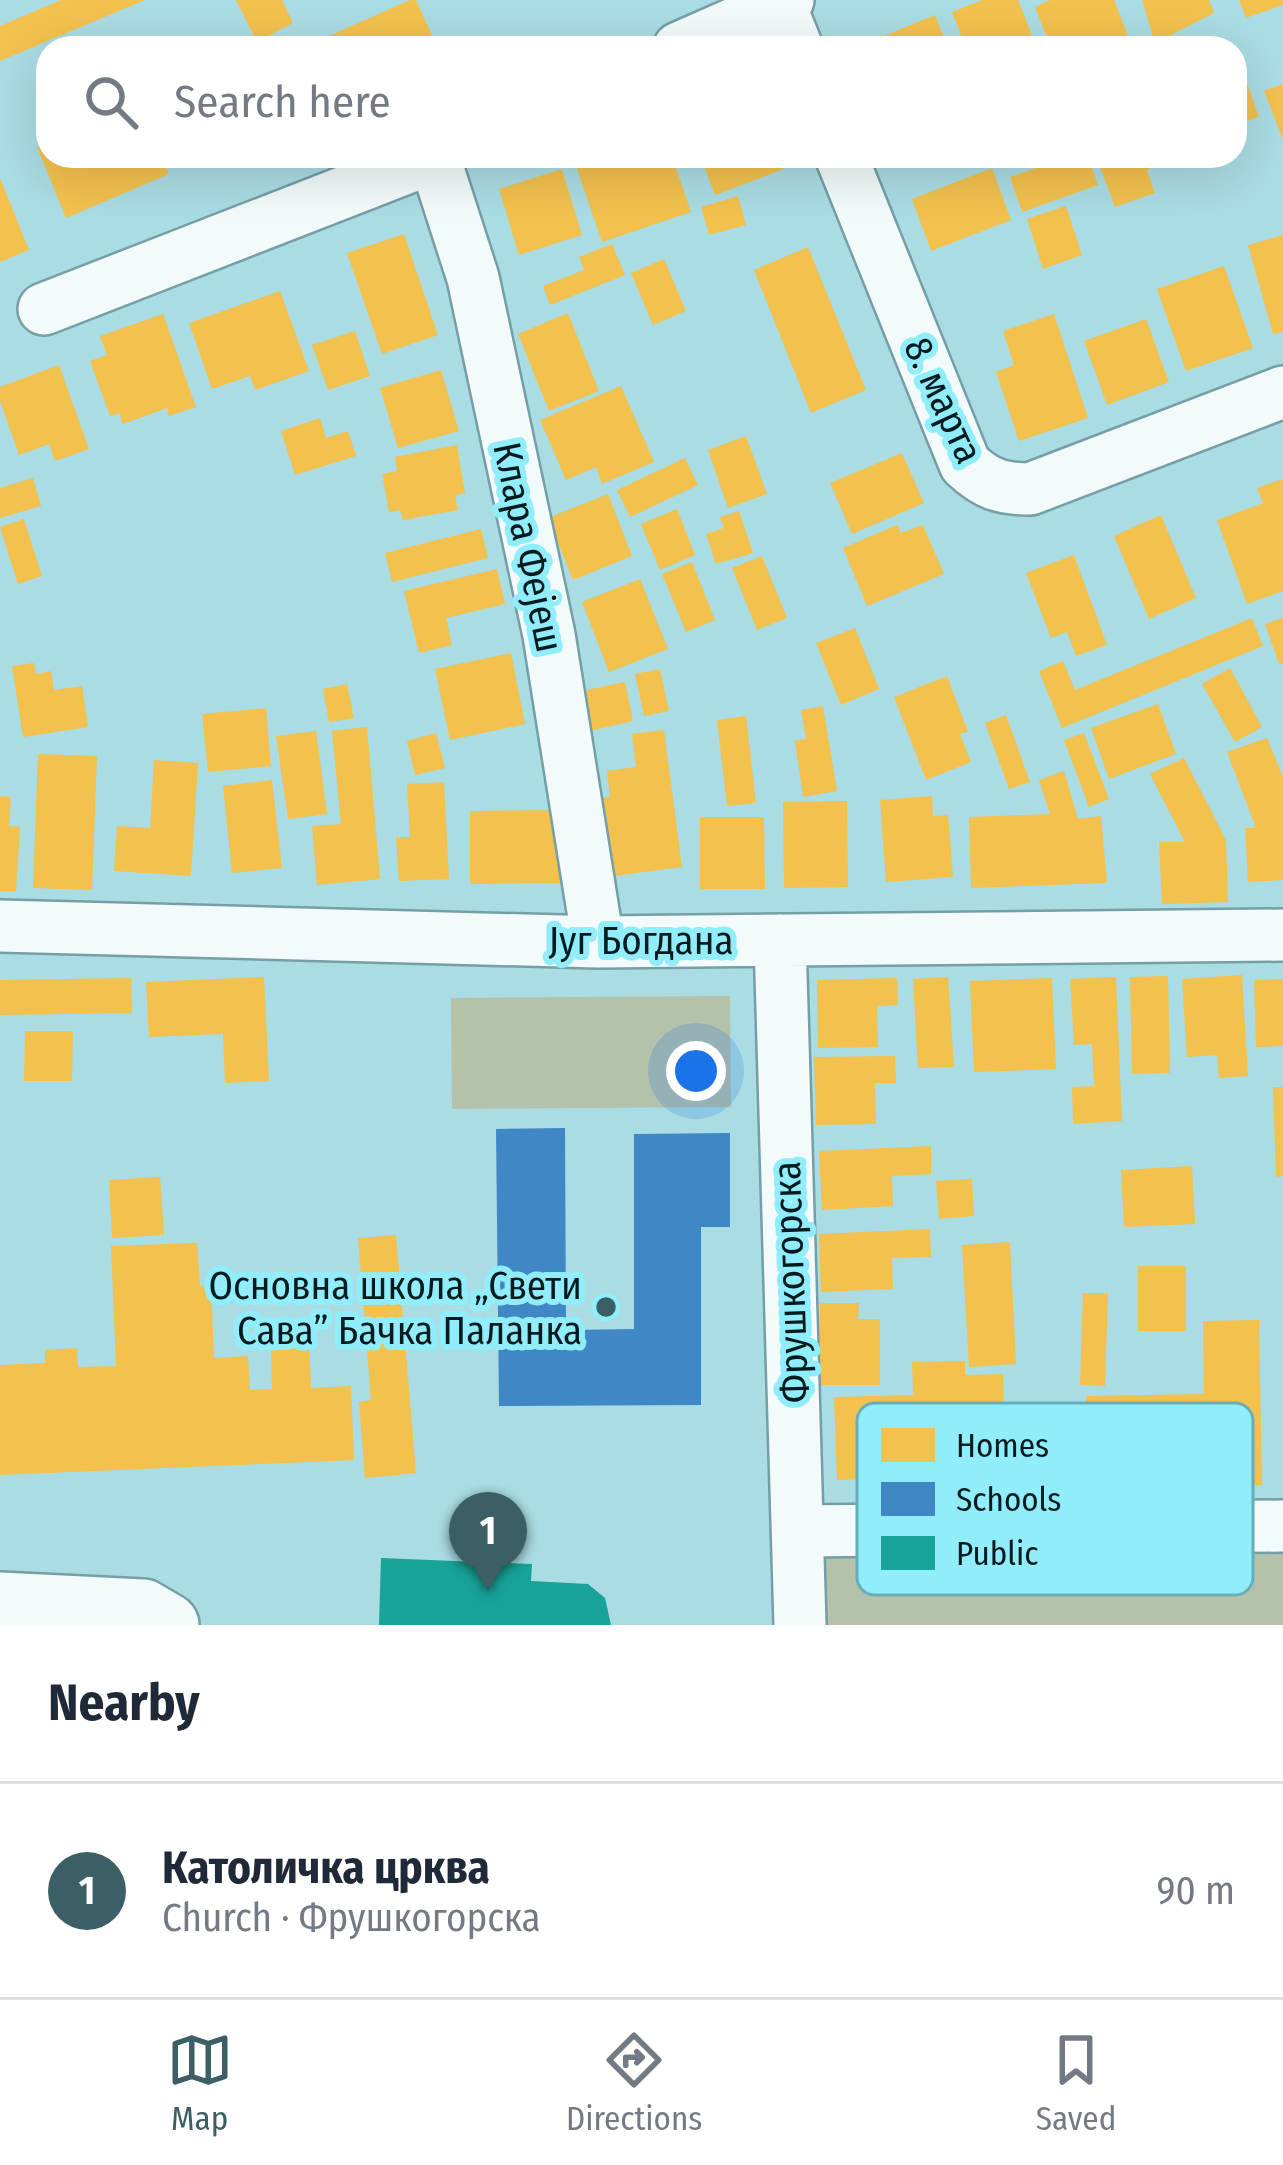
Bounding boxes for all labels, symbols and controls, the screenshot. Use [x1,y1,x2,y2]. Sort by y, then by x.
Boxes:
search box [36,36,1247,168]
icon: search [78,69,144,135]
text: Search here [174,75,391,129]
street label: 8. марта [894,330,992,470]
street label: Клара Фејеш [483,438,573,656]
street label: Југ Богдана [548,918,734,964]
your location [666,1041,726,1101]
street label: Фрушкогорска [764,1160,818,1404]
place label: Основна школа „Свети Сава” Бачка Паланка [208,1263,582,1354]
marker: Основна школа „Свети Сава” Бачка Паланка [593,1294,619,1320]
legend [857,1403,1253,1595]
text: Homes [956,1426,1049,1466]
text: Schools [956,1480,1061,1520]
pin: 1 [449,1492,527,1591]
text: Public [956,1534,1038,1574]
text: Nearby [48,1672,200,1734]
text: Католичка црква [162,1841,490,1895]
text: 1 [79,1868,95,1914]
text: 90 m [1157,1868,1235,1914]
text: Church · Фрушкогорска [162,1895,541,1941]
tab: Map [167,2027,233,2139]
tab: Directions [566,2027,702,2139]
tab: Saved [1036,2027,1116,2139]

